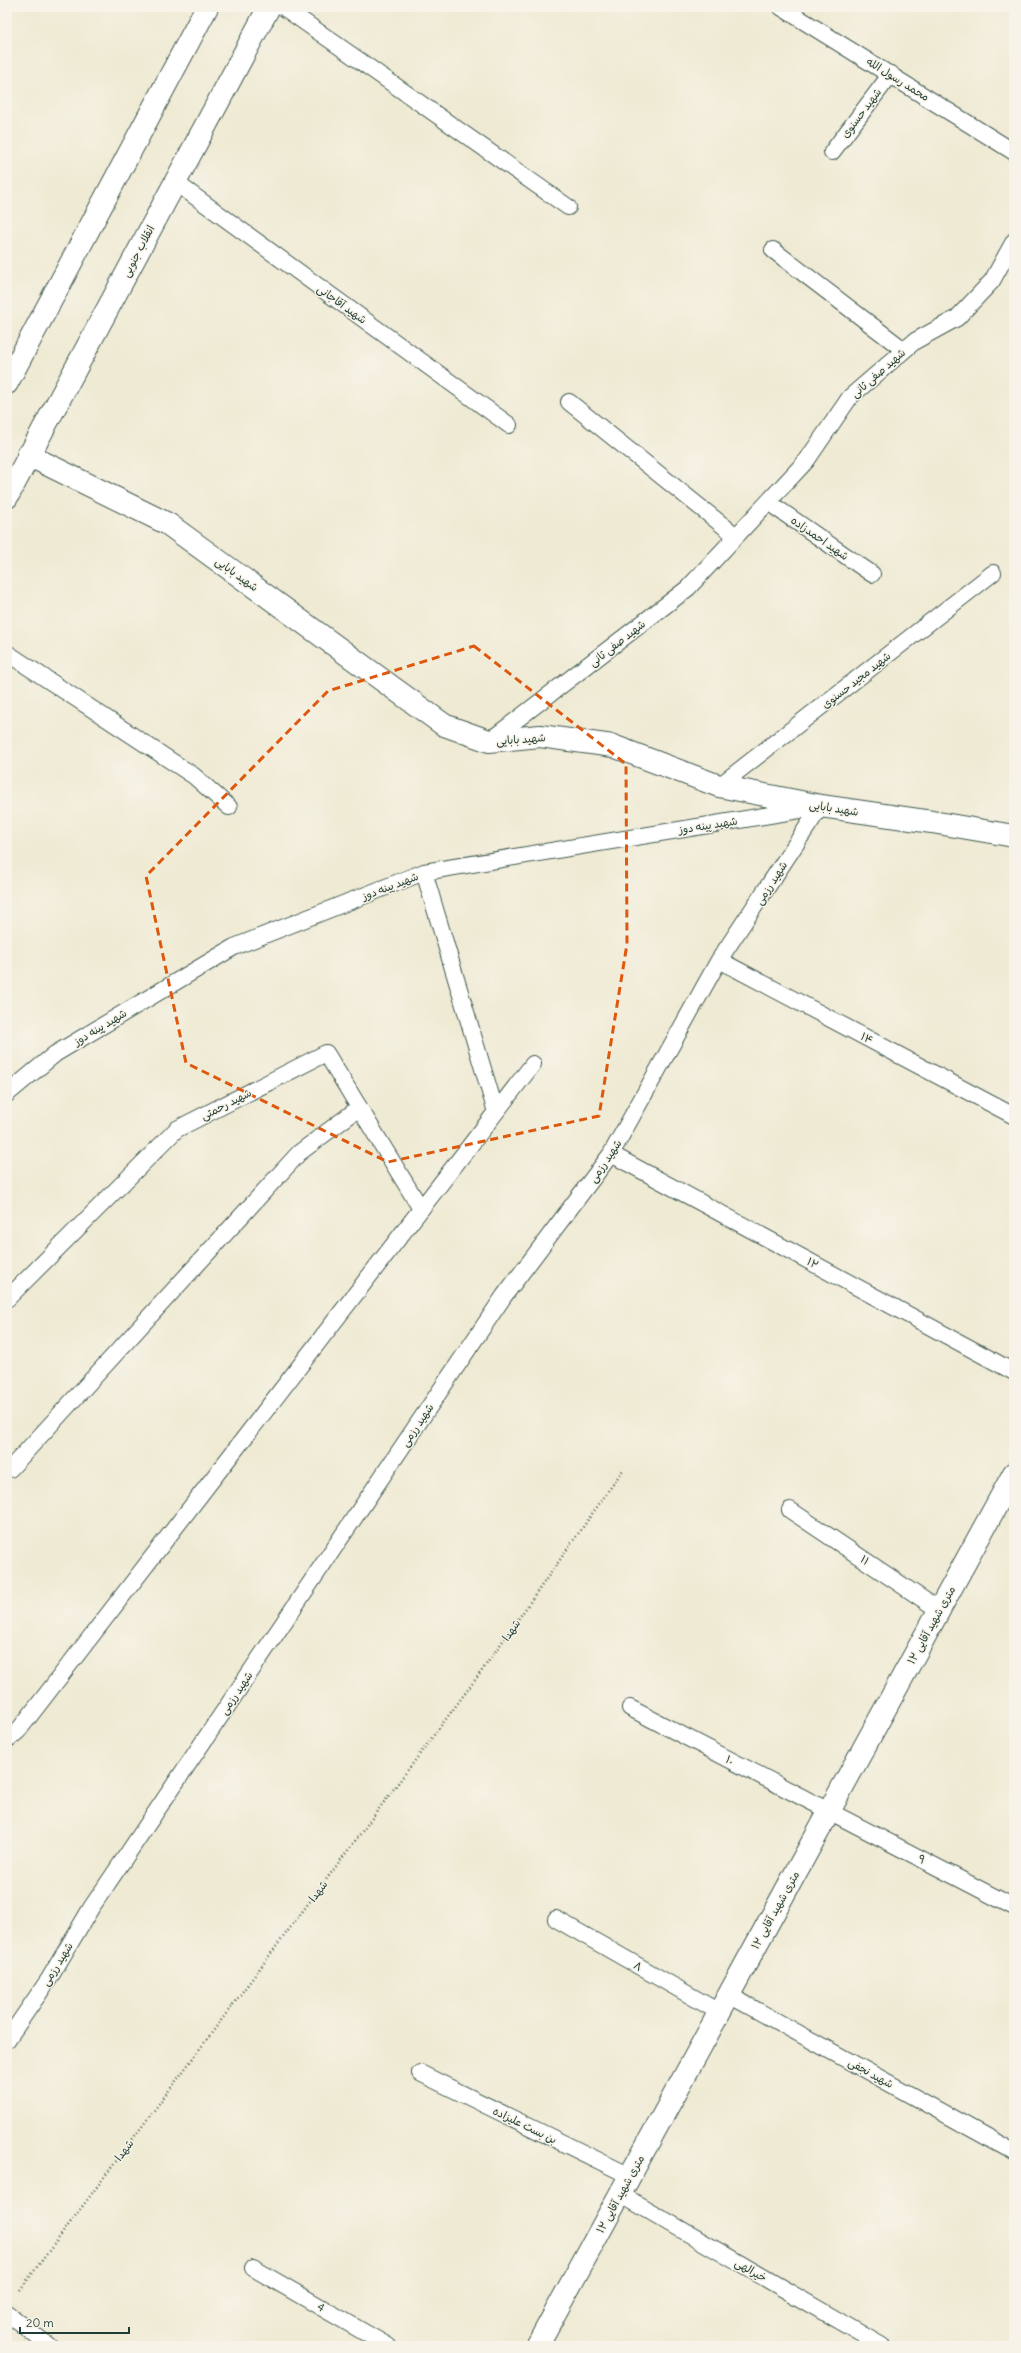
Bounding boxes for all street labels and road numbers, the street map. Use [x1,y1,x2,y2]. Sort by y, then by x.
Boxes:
street label: محمد رسول الله [863,54,932,105]
street label: شهید حسنوی [838,85,885,141]
street label: انقلاب جنوبی [119,223,158,280]
street label: شهید آقاجانی [314,281,370,328]
street label: شهید صفی ثانی [848,345,909,401]
street label: شهید احمدزاده [788,513,852,563]
street label: شهید بابایی [212,554,261,595]
street label: شهید صفی ثانی [586,617,649,670]
street label: شهید مجید حسنوی [819,649,894,712]
street label: شهید بابایی [496,730,546,749]
street label: شهید بابایی [808,797,860,820]
street label: شهید پینه دوز [677,813,738,837]
street label: شهید رزمی [752,859,791,908]
street label: شهید پینه دوز [359,869,420,904]
street label: شهید پینه دوز [70,1006,129,1049]
street label: ۱۴ [858,1029,876,1047]
street label: شهید رحمتی [198,1085,254,1124]
street label: شهید رزمی [586,1137,625,1186]
street label: ۱۲ [805,1254,821,1272]
street label: شهید رزمی [398,1401,437,1450]
street label: ۱۱ [858,1552,872,1568]
street label: ۱۲ متری شهید آقایی [904,1584,959,1667]
street label: شهدا [499,1617,523,1643]
street label: شهید رزمی [217,1669,256,1718]
street label: ۱۰ [723,1752,737,1768]
street label: ۹ [916,1851,928,1867]
street label: ۱۲ متری شهید آقایی [748,1869,803,1952]
street label: شهدا [305,1878,331,1904]
street label: شهید رزمی [38,1940,77,1989]
street label: ۸ [631,1958,645,1974]
street label: شهید نجفی [846,2055,896,2092]
street label: بن بست علیزاده [490,2104,559,2147]
street label: شهدا [111,2137,137,2163]
street label: ۱۲ متری شهید آقایی [593,2153,648,2236]
street label: خیرالهی [732,2255,770,2286]
street label: 4 [315,2299,327,2315]

